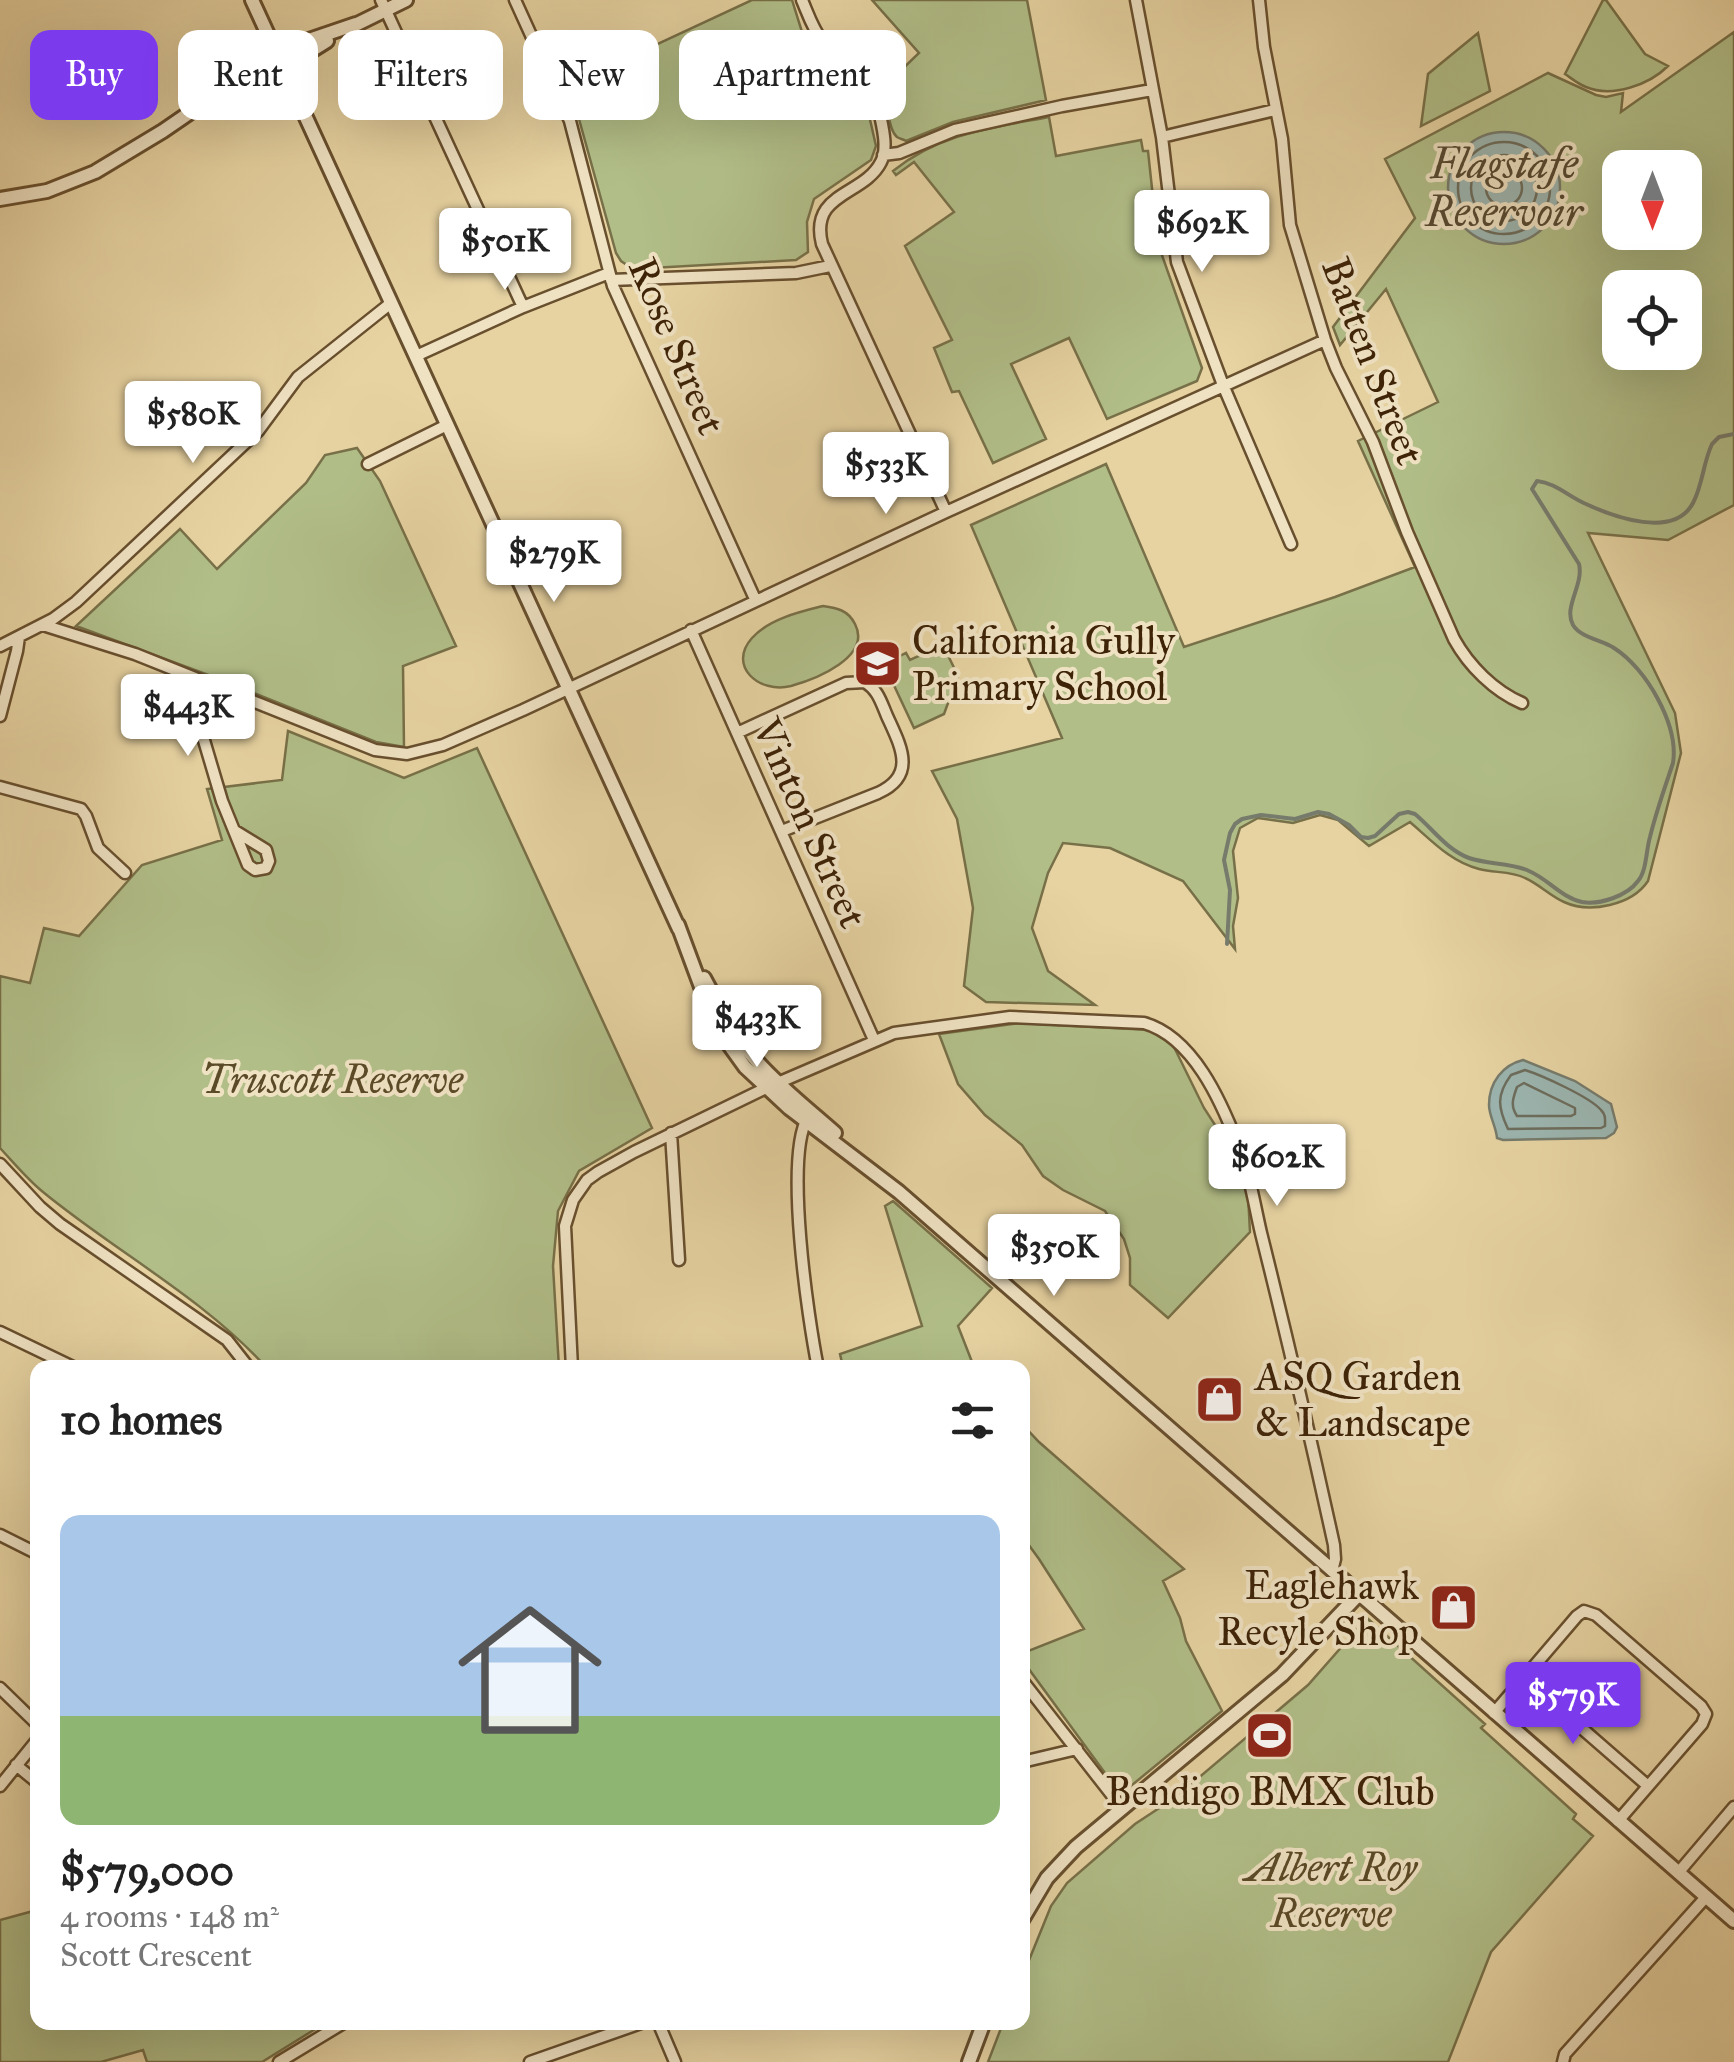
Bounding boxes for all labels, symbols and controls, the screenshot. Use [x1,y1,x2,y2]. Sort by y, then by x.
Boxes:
chip: Buy [30,30,158,120]
chip: Rent [178,30,318,120]
chip: Filters [338,30,503,120]
chip: New [523,30,659,120]
chip: Apartment [679,30,906,120]
water label: Flagstafe Reservoir [1424,138,1585,238]
north arrow [1602,150,1702,250]
map controls [1602,150,1702,370]
pin: $692K [1132,190,1272,275]
text: $692K [1156,203,1248,242]
pin: $501K [435,208,575,293]
text: $501K [461,221,549,260]
street label: Rose Street [618,250,736,442]
street label: Batten Street [1311,250,1435,472]
button: locate [1602,270,1702,370]
pin: $580K [123,381,263,466]
text: $580K [147,394,239,433]
pin: $533K [816,432,956,517]
text: $533K [845,445,927,484]
pin: $279K [484,520,624,605]
text: $279K [508,533,600,572]
place label: California Gully Primary School [912,616,1176,711]
school or university icon: California Gully Primary School [851,637,903,689]
pin: $443K [118,674,258,759]
text: $443K [143,687,233,726]
street label: Vinton Street [742,710,878,936]
pin: $433K [687,985,827,1070]
text: $433K [714,998,800,1037]
park label: Truscott Reserve [201,1055,464,1104]
pin: $602K [1207,1124,1347,1209]
text: $602K [1231,1137,1323,1176]
pin: $350K [984,1214,1124,1299]
text: $350K [1010,1227,1098,1266]
place label: ASQ Garden & Landscape [1253,1352,1471,1447]
shop icon: ASQ Garden & Landscape [1194,1373,1246,1425]
icon: filters [945,1393,1000,1448]
text: 10 homes [60,1394,222,1446]
place label: Eaglehawk Recyle Shop [1217,1561,1419,1656]
icon: home [440,1580,620,1760]
shop icon: Eaglehawk Recyle Shop [1428,1582,1480,1634]
pin: $579K [1503,1662,1643,1747]
text: $579K [1527,1675,1619,1714]
sports icon: Bendigo BMX Club [1244,1710,1296,1762]
place label: Bendigo BMX Club [1105,1767,1435,1816]
park label: Albert Roy Reserve [1241,1843,1419,1938]
text: $579,000 [60,1845,234,1897]
text: 4 rooms · 148 m² [60,1897,279,1936]
text: Scott Crescent [60,1936,252,1975]

